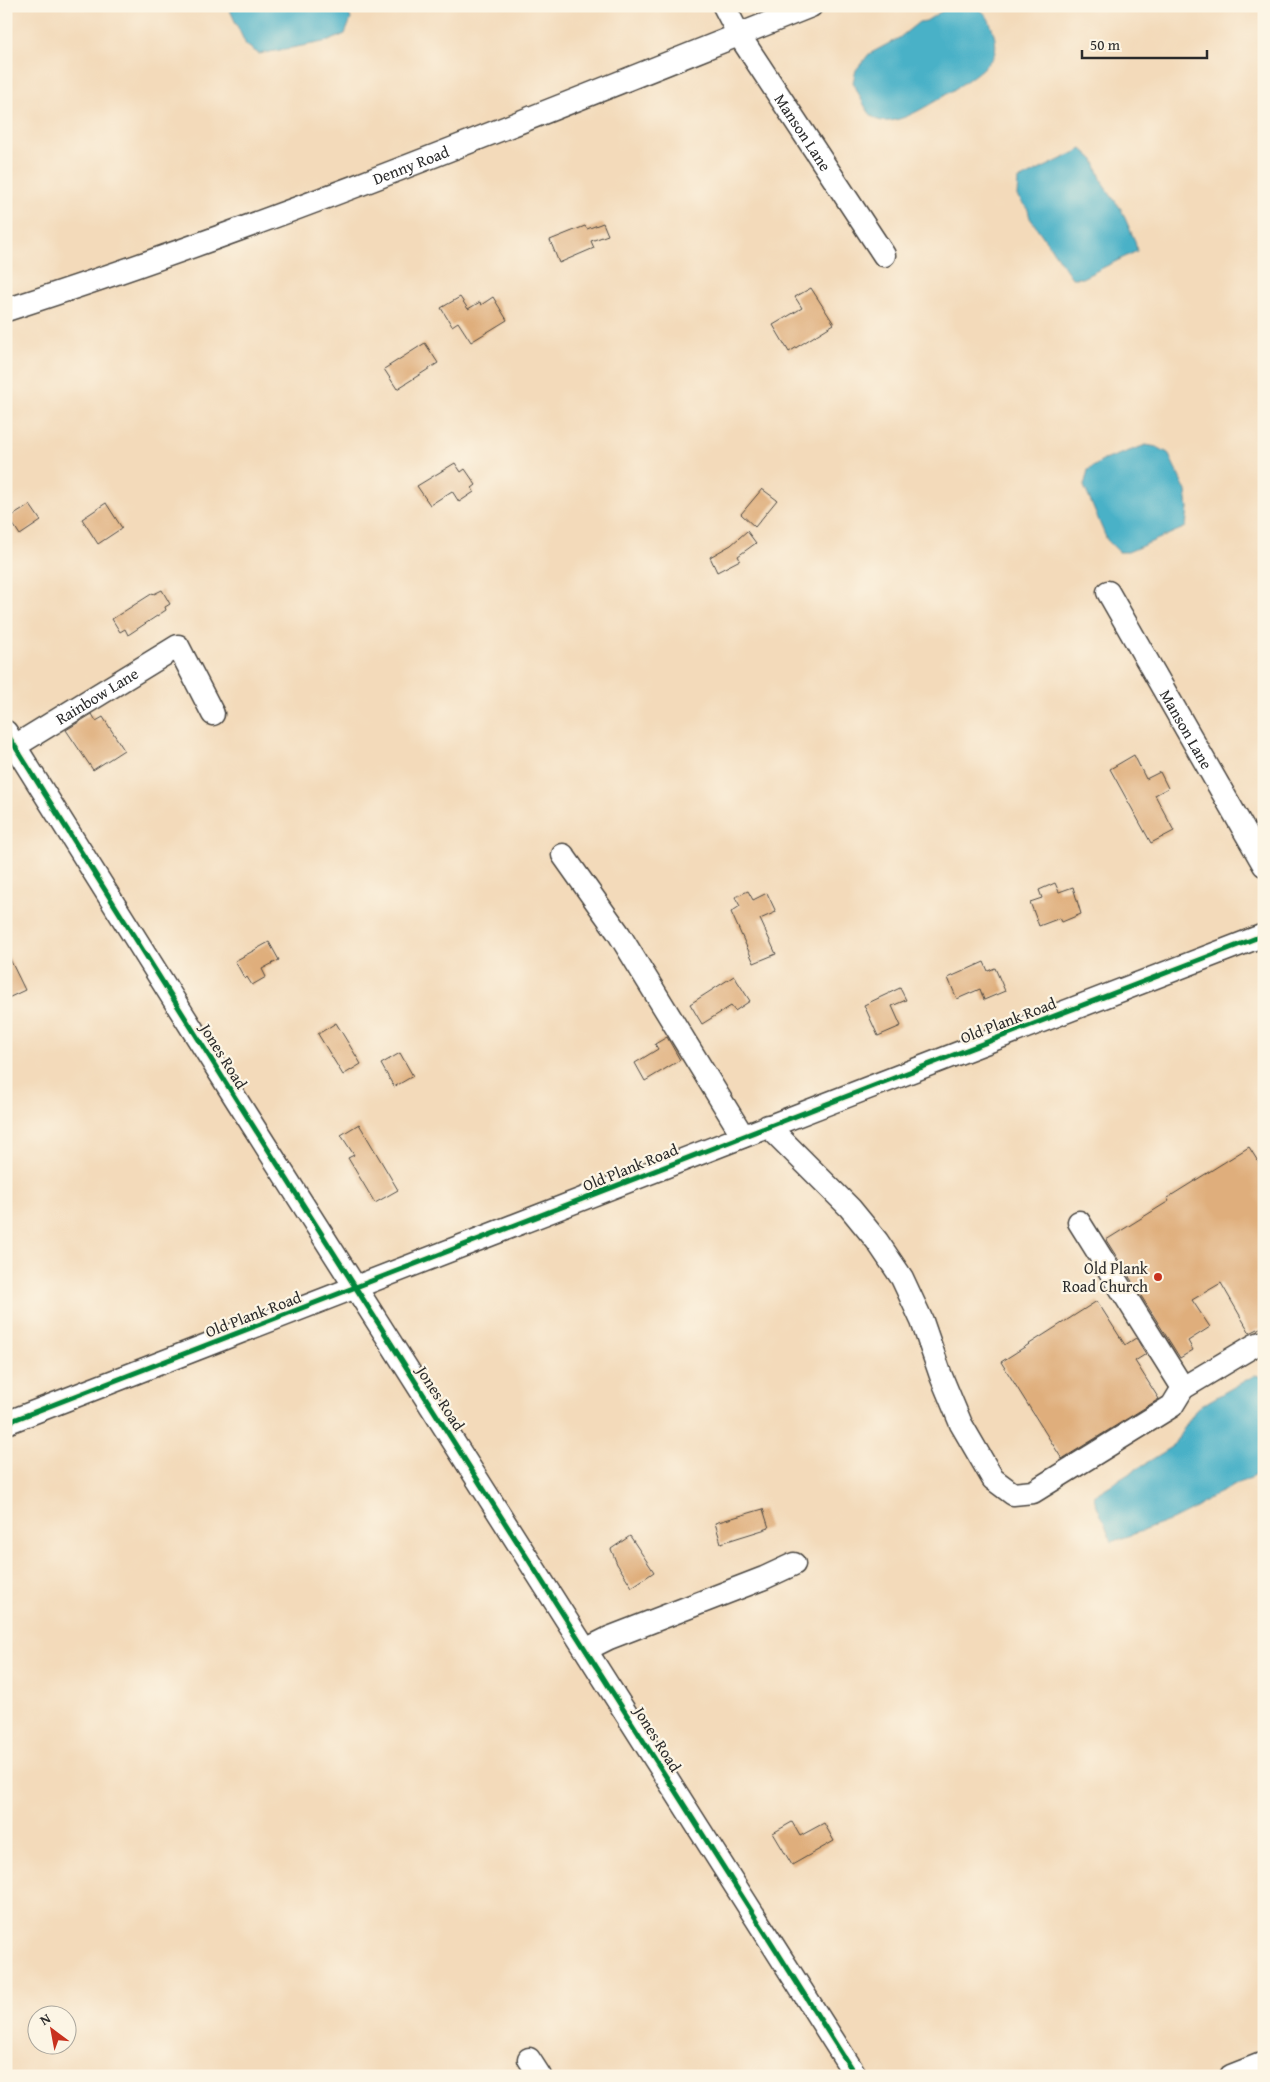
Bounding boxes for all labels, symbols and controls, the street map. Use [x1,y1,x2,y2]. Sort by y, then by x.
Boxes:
scale bar [1082,28,1208,60]
text: 50 m [1090,34,1121,55]
street label: Manson Lane [769,89,837,176]
street label: Denny Road [369,139,453,191]
street label: Rainbow Lane [51,661,143,730]
street label: Manson Lane [1154,685,1219,774]
street label: Old Plank Road [957,991,1060,1049]
street label: Jones Road [193,1017,254,1094]
street label: Old Plank Road [579,1137,682,1197]
place label: Old Plank Road Church [1062,1256,1149,1298]
marker: Old Plank Road Church [1152,1271,1164,1283]
street label: Old Plank Road [202,1285,305,1343]
street label: Jones Road [410,1359,471,1436]
street label: Jones Road [627,1700,688,1777]
north arrow [28,2004,78,2054]
text: N [36,2008,55,2030]

